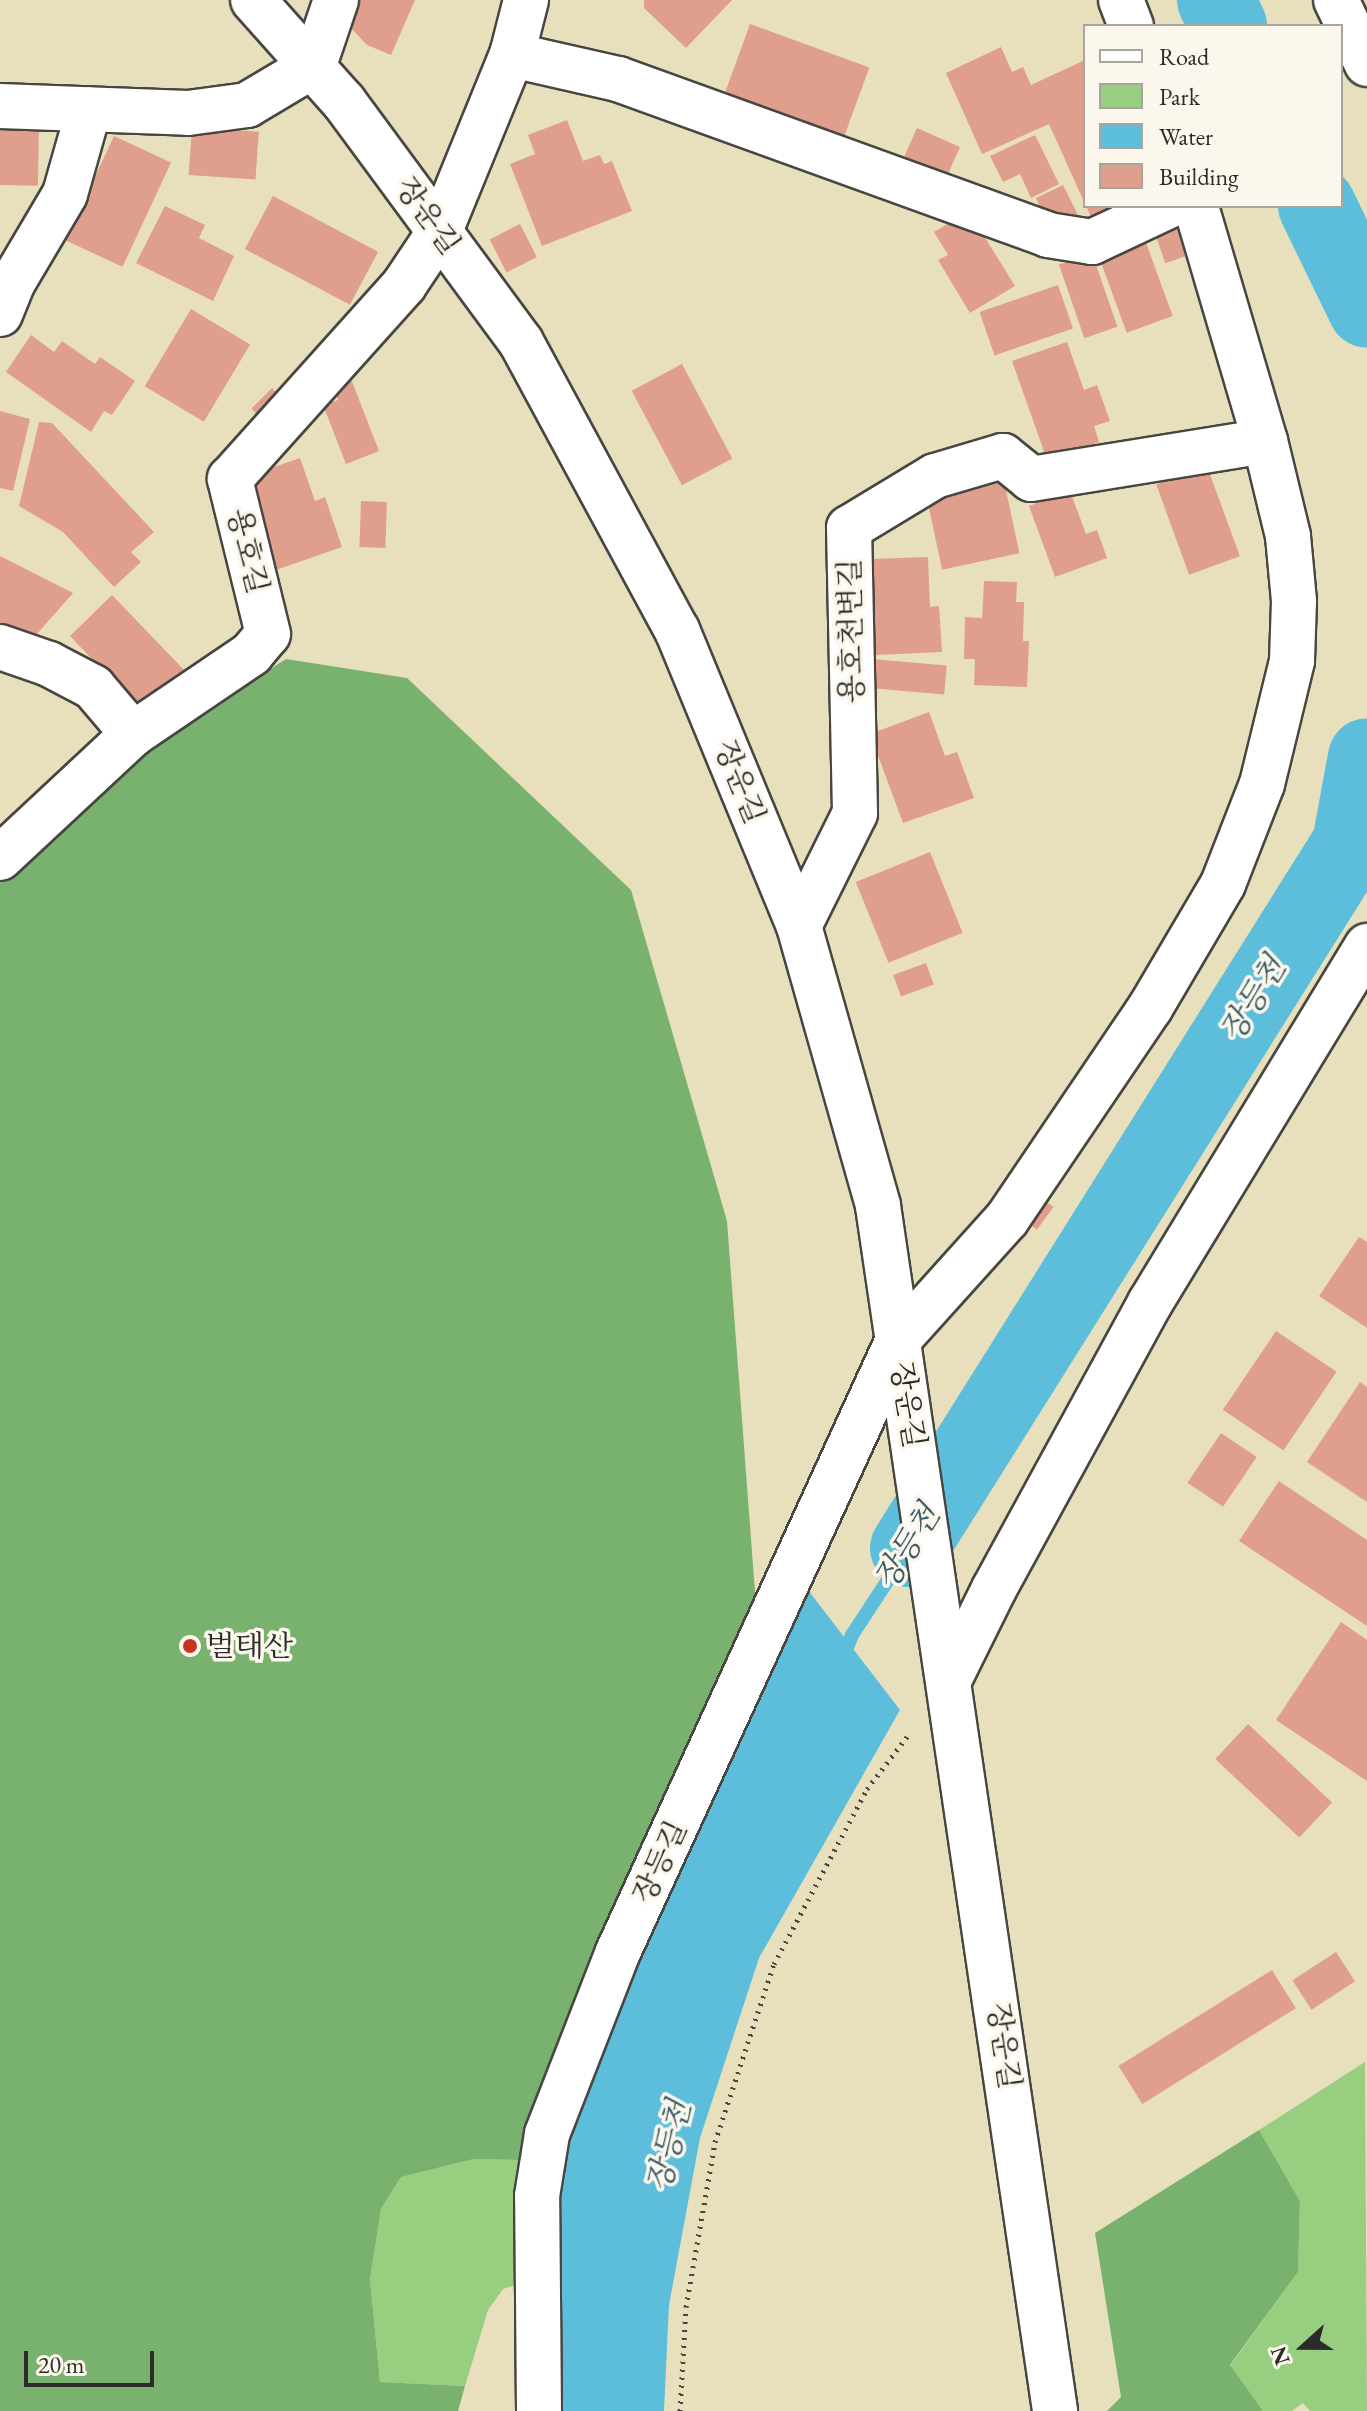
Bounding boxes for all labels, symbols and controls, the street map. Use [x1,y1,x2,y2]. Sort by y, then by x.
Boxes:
legend [1083,24,1343,208]
text: Road [1159,41,1209,72]
text: Park [1159,81,1200,112]
text: Water [1159,121,1213,152]
text: Building [1159,161,1239,192]
street label: 장운길 [388,170,468,262]
street label: 용호길 [220,504,276,598]
street label: 용호천변길 [832,558,870,704]
street label: 장운길 [707,735,773,829]
water label: 장등천 [1212,950,1294,1048]
street label: 장운길 [883,1359,933,1451]
water label: 장등천 [866,1498,948,1596]
place label: 벌태산 [206,1628,293,1664]
marker: 벌태산 [181,1637,199,1655]
street label: 장등길 [625,1815,695,1909]
street label: 장운길 [980,2000,1028,2092]
water label: 장등천 [639,2096,699,2196]
north arrow [1263,2307,1343,2387]
scale bar [28,2335,158,2385]
text: N [1263,2342,1297,2369]
text: 20 m [38,2349,85,2380]

